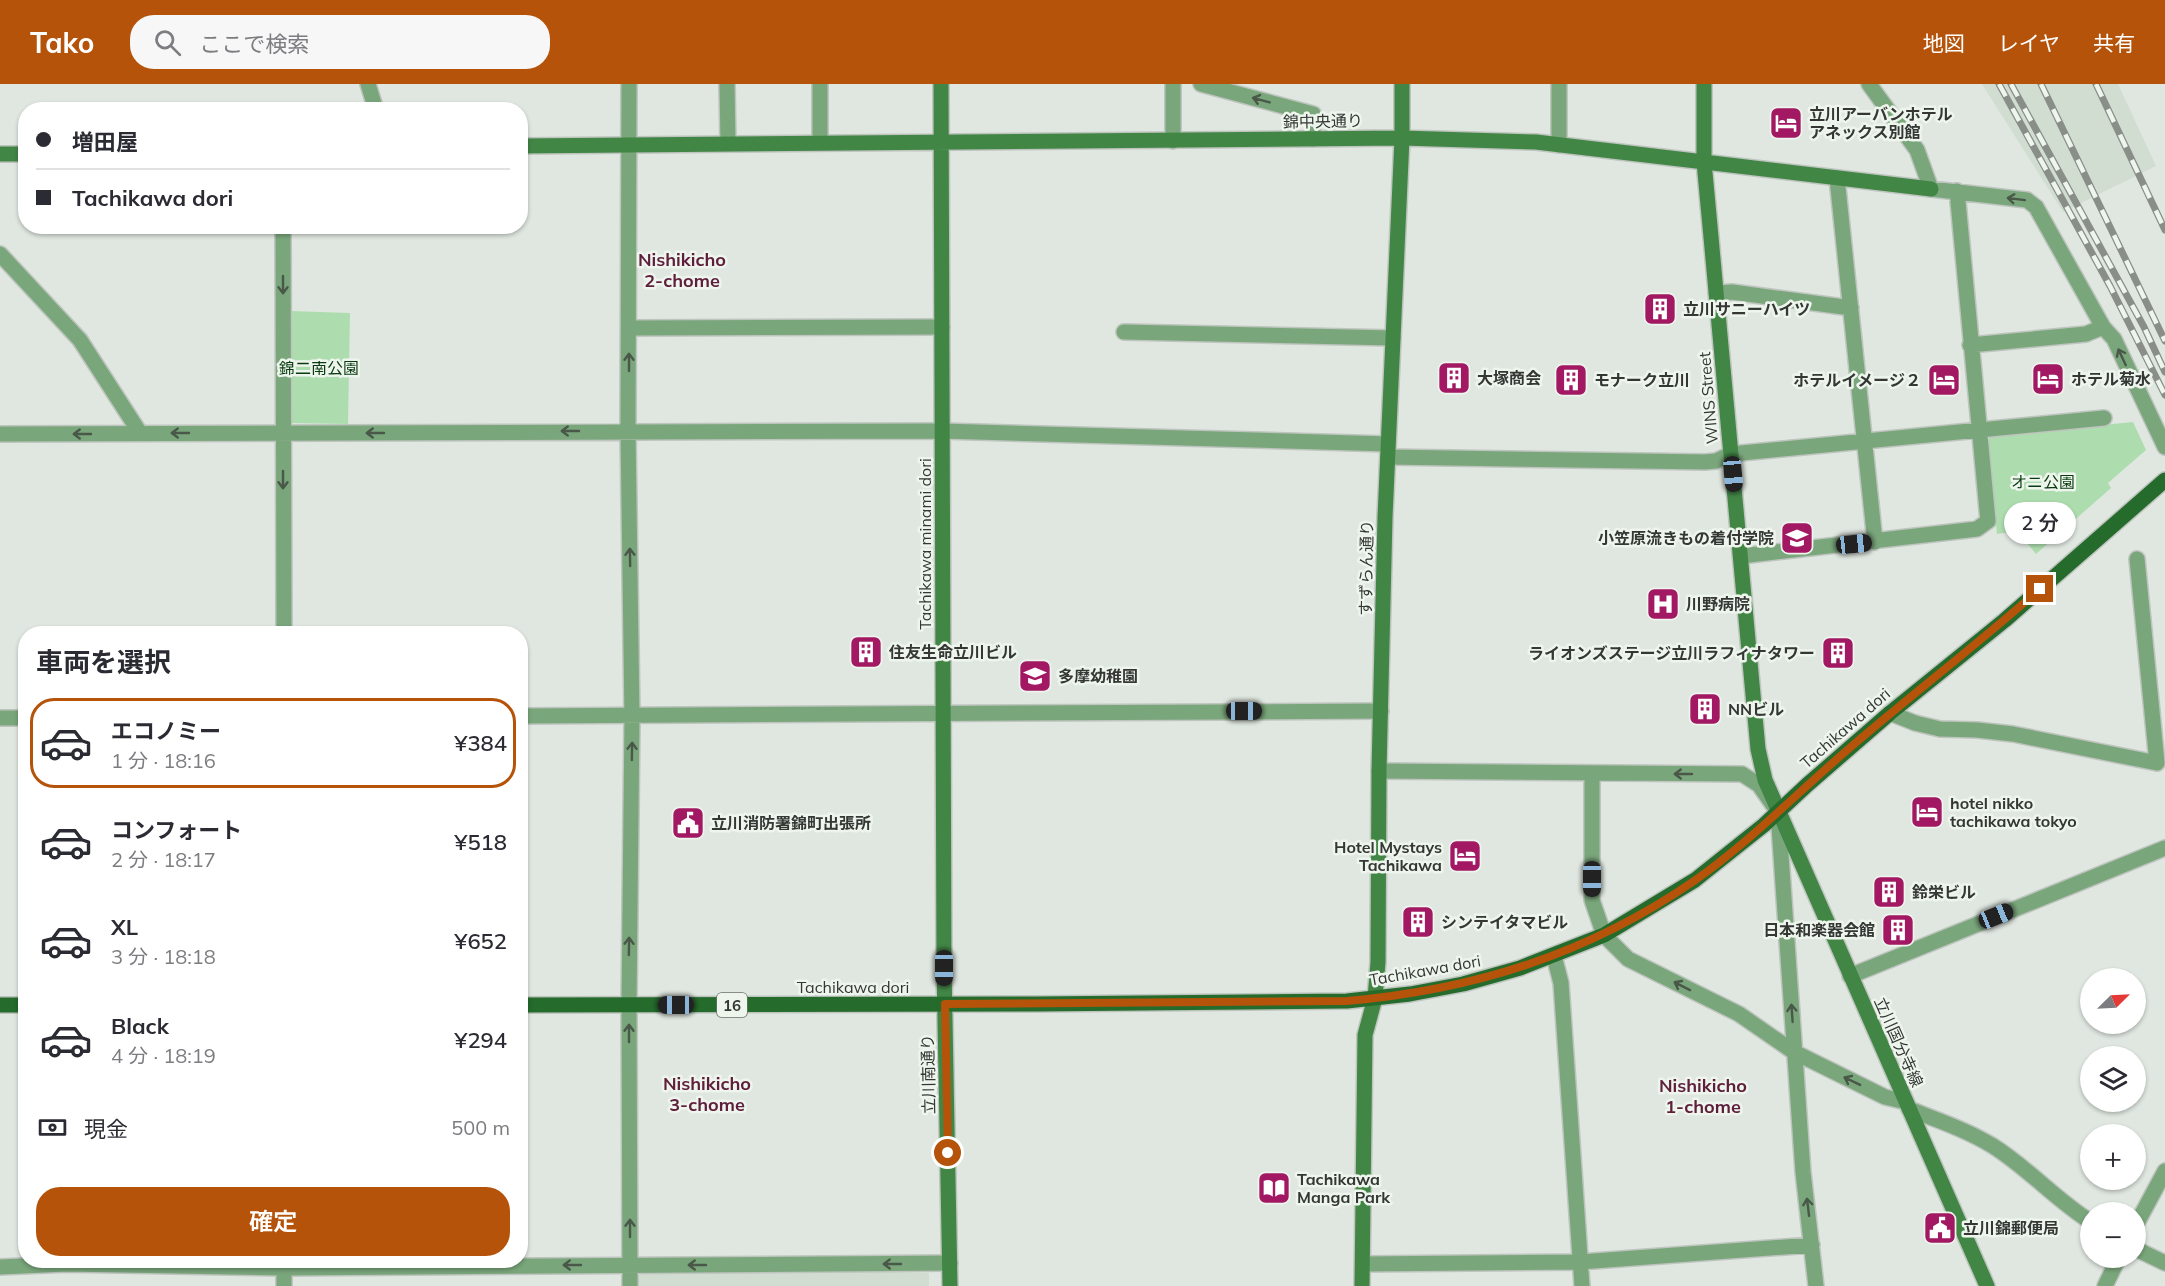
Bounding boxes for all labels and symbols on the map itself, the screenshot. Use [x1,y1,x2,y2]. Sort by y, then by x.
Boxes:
one-way arrow [1251,94,1270,105]
place label: 立川アーバンホテル アネックス別館 [1809,104,1953,142]
hotel icon: 立川アーバンホテル アネックス別館 [1768,105,1804,141]
street label: 錦中央通り [1283,110,1363,132]
one-way arrow [2007,193,2027,204]
district label: Nishikicho 2-chome [638,248,726,292]
one-way arrow [277,274,289,294]
building icon: 立川サニーハイツ [1642,291,1678,327]
place label: 立川サニーハイツ [1683,299,1810,319]
one-way arrow [2116,348,2128,366]
street label: WINS Street [1694,351,1722,445]
one-way arrow [623,352,635,372]
park label: 錦二南公園 [279,358,359,378]
building icon: 大塚商会 [1436,360,1472,396]
hotel icon: ホテル菊水 [2030,361,2066,397]
building icon: モナーク立川 [1553,362,1589,398]
hotel icon: ホテルイメージ２ [1926,362,1962,398]
place label: 大塚商会 [1477,368,1541,388]
place label: ホテル菊水 [2071,369,2151,389]
place label: モナーク立川 [1594,370,1690,390]
place label: ホテルイメージ２ [1793,370,1921,390]
one-way arrow [560,425,580,437]
one-way arrow [170,427,190,439]
one-way arrow [365,427,385,439]
one-way arrow [72,428,92,439]
car [1722,455,1744,493]
street label: Tachikawa minami dori [915,458,935,630]
one-way arrow [277,469,289,489]
park label: オニ公園 [2011,472,2075,492]
callout: 2 分 [2004,502,2076,544]
street label: すずらん通り [1355,520,1377,616]
school or university icon: 小笠原流きもの着付学院 [1779,520,1815,556]
place label: 小笠原流きもの着付学院 [1598,528,1774,548]
car [1835,533,1873,555]
one-way arrow [624,547,636,567]
route end [2026,575,2053,602]
hospital icon: 川野病院 [1645,586,1681,622]
place label: 川野病院 [1686,594,1750,614]
building icon: 住友生命立川ビル [848,634,884,670]
building icon: ライオンズステージ立川ラフィナタワー [1820,635,1856,671]
place label: 住友生命立川ビル [888,642,1017,662]
place label: ライオンズステージ立川ラフィナタワー [1528,643,1815,663]
school or university icon: 多摩幼稚園 [1017,658,1053,694]
place label: 多摩幼稚園 [1058,666,1138,686]
street label: Tachikawa dori [1796,683,1894,773]
building icon: NNビル [1687,691,1723,727]
place label: NNビル [1728,699,1784,719]
car [1226,702,1262,720]
one-way arrow [626,742,638,762]
one-way arrow [1674,768,1694,780]
place label: hotel nikko tachikawa tokyo [1950,793,2077,831]
hotel icon: hotel nikko tachikawa tokyo [1909,794,1945,830]
public building icon: 立川消防署錦町出張所 [670,805,706,841]
place label: 立川消防署錦町出張所 [711,813,871,833]
place label: Hotel Mystays Tachikawa [1334,837,1442,875]
hotel icon: Hotel Mystays Tachikawa [1447,838,1483,874]
car [1583,861,1601,897]
building icon: 鈴栄ビル [1871,874,1907,910]
place label: 鈴栄ビル [1912,882,1976,902]
car [1976,901,2016,931]
building icon: シンテイタマビル [1400,904,1436,940]
place label: シンテイタマビル [1441,912,1568,932]
building icon: 日本和楽器会館 [1880,912,1916,948]
place label: 日本和楽器会館 [1763,920,1875,940]
one-way arrow [624,937,635,957]
car [935,950,953,986]
street label: Tachikawa dori [1368,950,1482,990]
north arrow [2080,968,2146,1034]
street label: Tachikawa dori [797,977,909,997]
one-way arrow [1673,980,1691,991]
road number: 16 [717,993,747,1017]
street label: 立川国分寺線 [1870,994,1928,1090]
car [658,996,694,1014]
one-way arrow [1786,1003,1797,1023]
one-way arrow [623,1023,635,1043]
street label: 立川南通り [917,1034,939,1114]
district label: Nishikicho 3-chome [663,1072,751,1116]
district label: Nishikicho 1-chome [1659,1074,1747,1118]
one-way arrow [1843,1074,1861,1086]
route start [934,1139,961,1166]
place label: Tachikawa Manga Park [1297,1169,1391,1207]
library icon: Tachikawa Manga Park [1256,1170,1292,1206]
one-way arrow [1802,1198,1813,1217]
public building icon: 立川錦郵便局 [1922,1210,1958,1246]
one-way arrow [624,1218,636,1238]
place label: 立川錦郵便局 [1963,1218,2059,1238]
one-way arrow [882,1258,902,1270]
one-way arrow [562,1259,582,1271]
one-way arrow [687,1259,707,1271]

